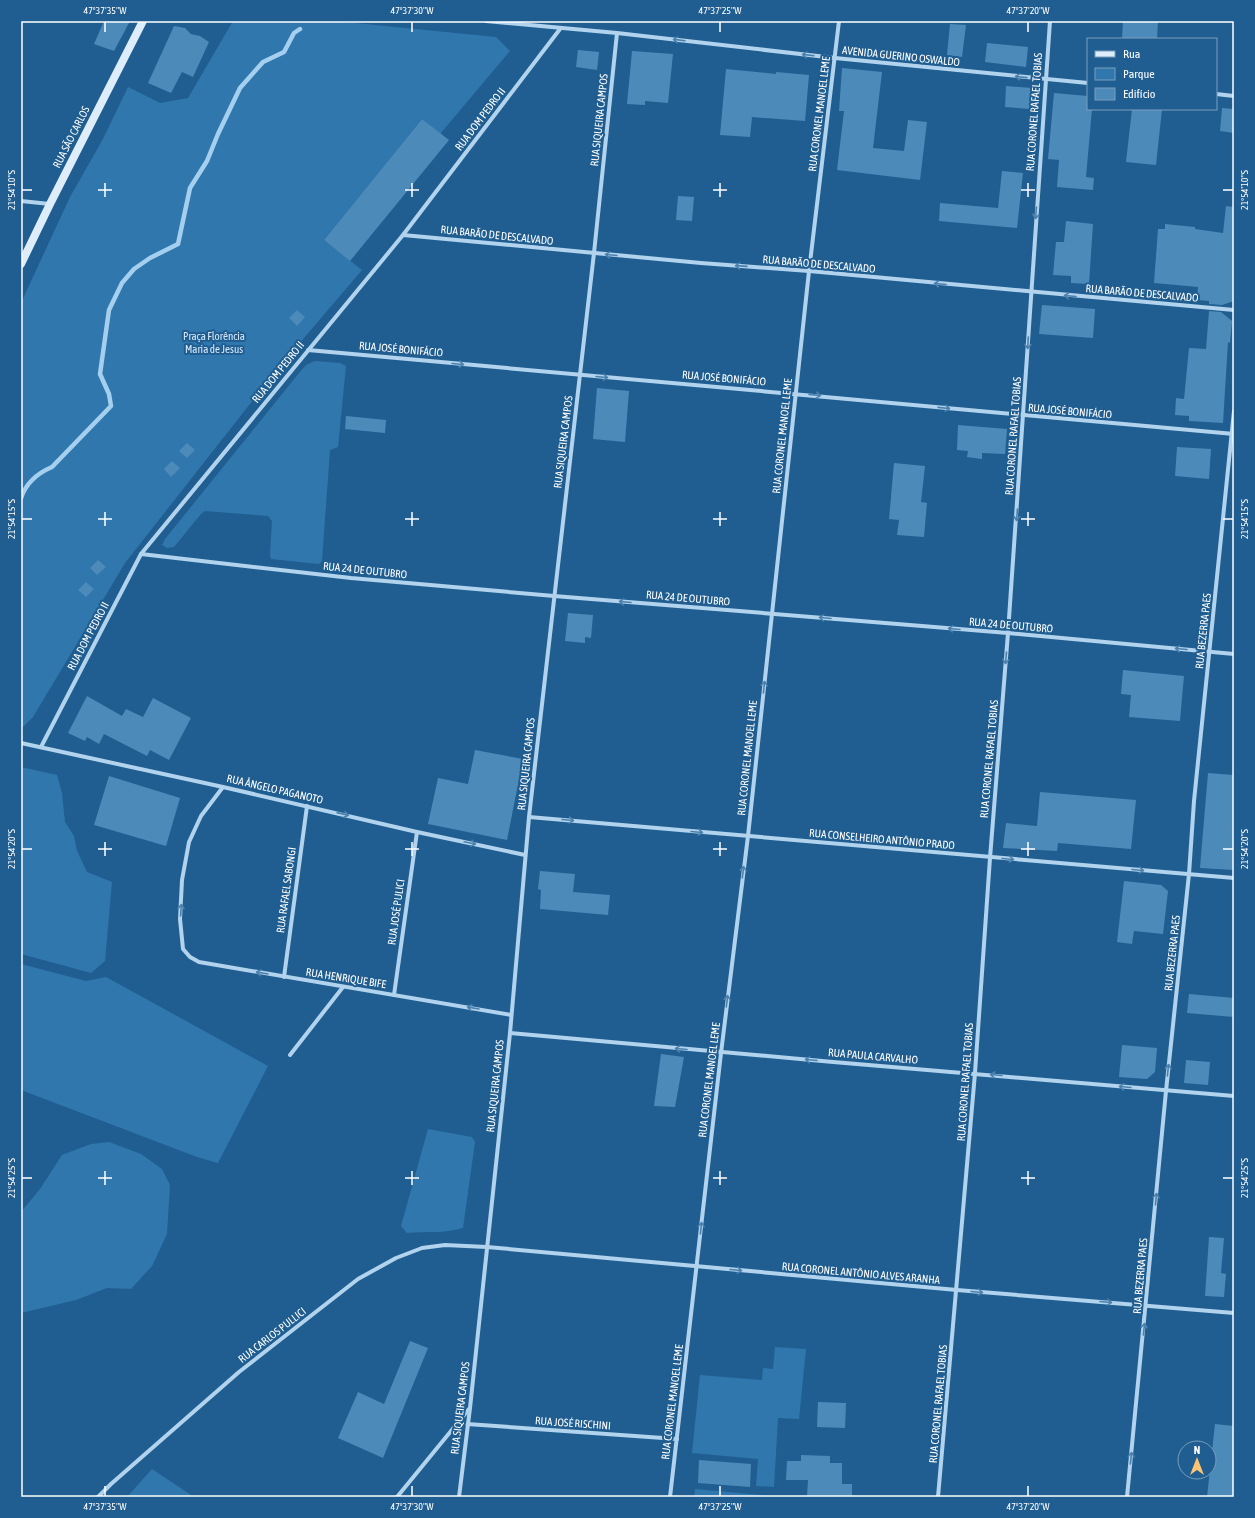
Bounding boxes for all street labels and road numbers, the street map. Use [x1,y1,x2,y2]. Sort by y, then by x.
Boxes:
street label: AVENIDA GUERINO OSWALDO [842,44,960,68]
street label: RUA CORONEL RAFAEL TOBIAS [1024,52,1044,172]
street label: RUA CORONEL MANOEL LEME [806,55,832,172]
street label: RUA SIQUEIRA CAMPOS [588,73,610,167]
street label: RUA DOM PEDRO II [452,85,508,153]
street label: RUA SÃO CARLOS [50,104,92,170]
street label: RUA BARÃO DE DESCALVADO [440,223,554,247]
street label: RUA BARÃO DE DESCALVADO [762,253,876,275]
street label: RUA BARÃO DE DESCALVADO [1085,282,1199,304]
street label: RUA DOM PEDRO II [250,339,306,405]
street label: RUA JOSÉ BONIFÁCIO [358,339,444,359]
street label: RUA JOSÉ BONIFÁCIO [681,368,767,388]
street label: RUA CORONEL RAFAEL TOBIAS [1003,376,1023,496]
street label: RUA CORONEL MANOEL LEME [770,377,794,494]
street label: RUA SIQUEIRA CAMPOS [551,395,575,489]
street label: RUA JOSÉ BONIFÁCIO [1027,401,1113,421]
street label: RUA 24 DE OUTUBRO [322,560,408,580]
street label: RUA 24 DE OUTUBRO [645,588,731,608]
street label: RUA BEZERRA PAES [1193,592,1213,669]
street label: RUA DOM PEDRO II [65,600,111,672]
street label: RUA 24 DE OUTUBRO [968,615,1054,635]
street label: RUA CORONEL MANOEL LEME [735,699,759,816]
street label: RUA CORONEL RAFAEL TOBIAS [978,699,1000,819]
street label: RUA SIQUEIRA CAMPOS [515,717,537,811]
street label: RUA ÂNGELO PAGANOTO [226,772,324,806]
street label: RUA CONSELHEIRO ANTÔNIO PRADO [809,827,955,851]
street label: RUA RAFAEL SABONGI [274,846,298,934]
street label: RUA JOSÉ PULICI [385,878,407,946]
street label: RUA BEZERRA PAES [1162,914,1182,991]
street label: RUA HENRIQUE BIFE [305,966,387,990]
street label: RUA CORONEL MANOEL LEME [696,1021,722,1138]
street label: RUA CORONEL RAFAEL TOBIAS [955,1022,975,1142]
street label: RUA SIQUEIRA CAMPOS [484,1039,506,1133]
street label: RUA PAULA CARVALHO [828,1046,918,1066]
street label: RUA BEZERRA PAES [1131,1237,1149,1314]
street label: RUA CORONEL ANTÔNIO ALVES ARANHA [781,1260,941,1286]
street label: RUA CARLOS PULLICI [236,1305,308,1365]
street label: RUA CORONEL MANOEL LEME [659,1343,685,1460]
street label: RUA CORONEL RAFAEL TOBIAS [927,1344,949,1464]
street label: RUA SIQUEIRA CAMPOS [448,1361,472,1455]
street label: RUA JOSÉ RISCHINI [535,1414,611,1432]

